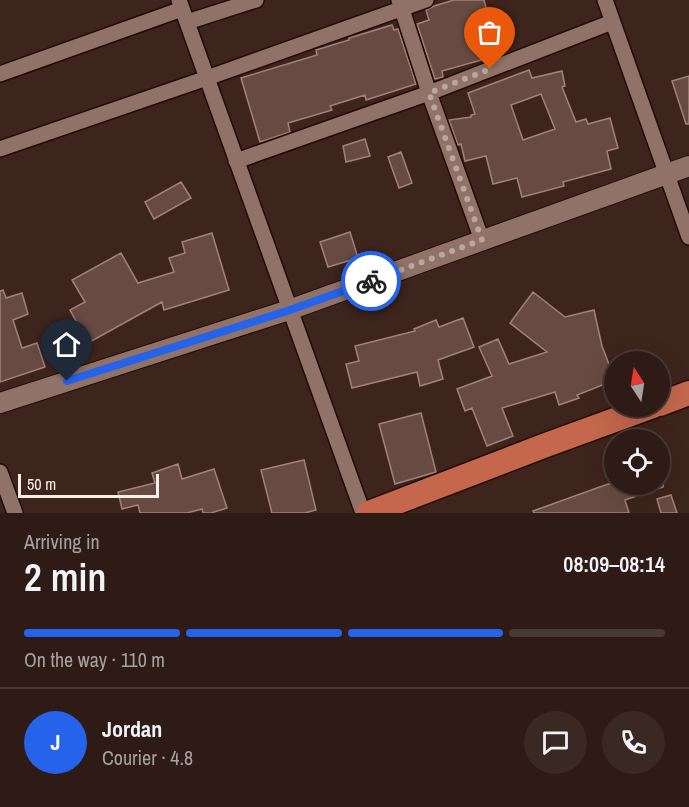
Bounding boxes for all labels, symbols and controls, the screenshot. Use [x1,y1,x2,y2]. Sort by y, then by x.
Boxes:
pin [464,7,515,69]
icon: bag [473,16,506,49]
courier [341,251,401,311]
icon: bike [355,265,388,298]
pin [41,319,92,381]
icon: home [50,328,83,361]
north arrow [604,351,670,417]
map controls [604,351,670,495]
button: locate [604,429,670,495]
scale bar [18,471,159,498]
text: 50 m [27,473,56,495]
text: Arriving in [24,528,100,555]
text: 08:09–08:14 [563,549,665,579]
text: 2 min [24,551,106,603]
text: On the way · 110 m [24,646,165,673]
button: chat [524,711,587,774]
button: phone [602,711,665,774]
text: Jordan [102,714,162,744]
text: J [50,727,61,757]
text: Courier · 4.8 [102,744,193,771]

